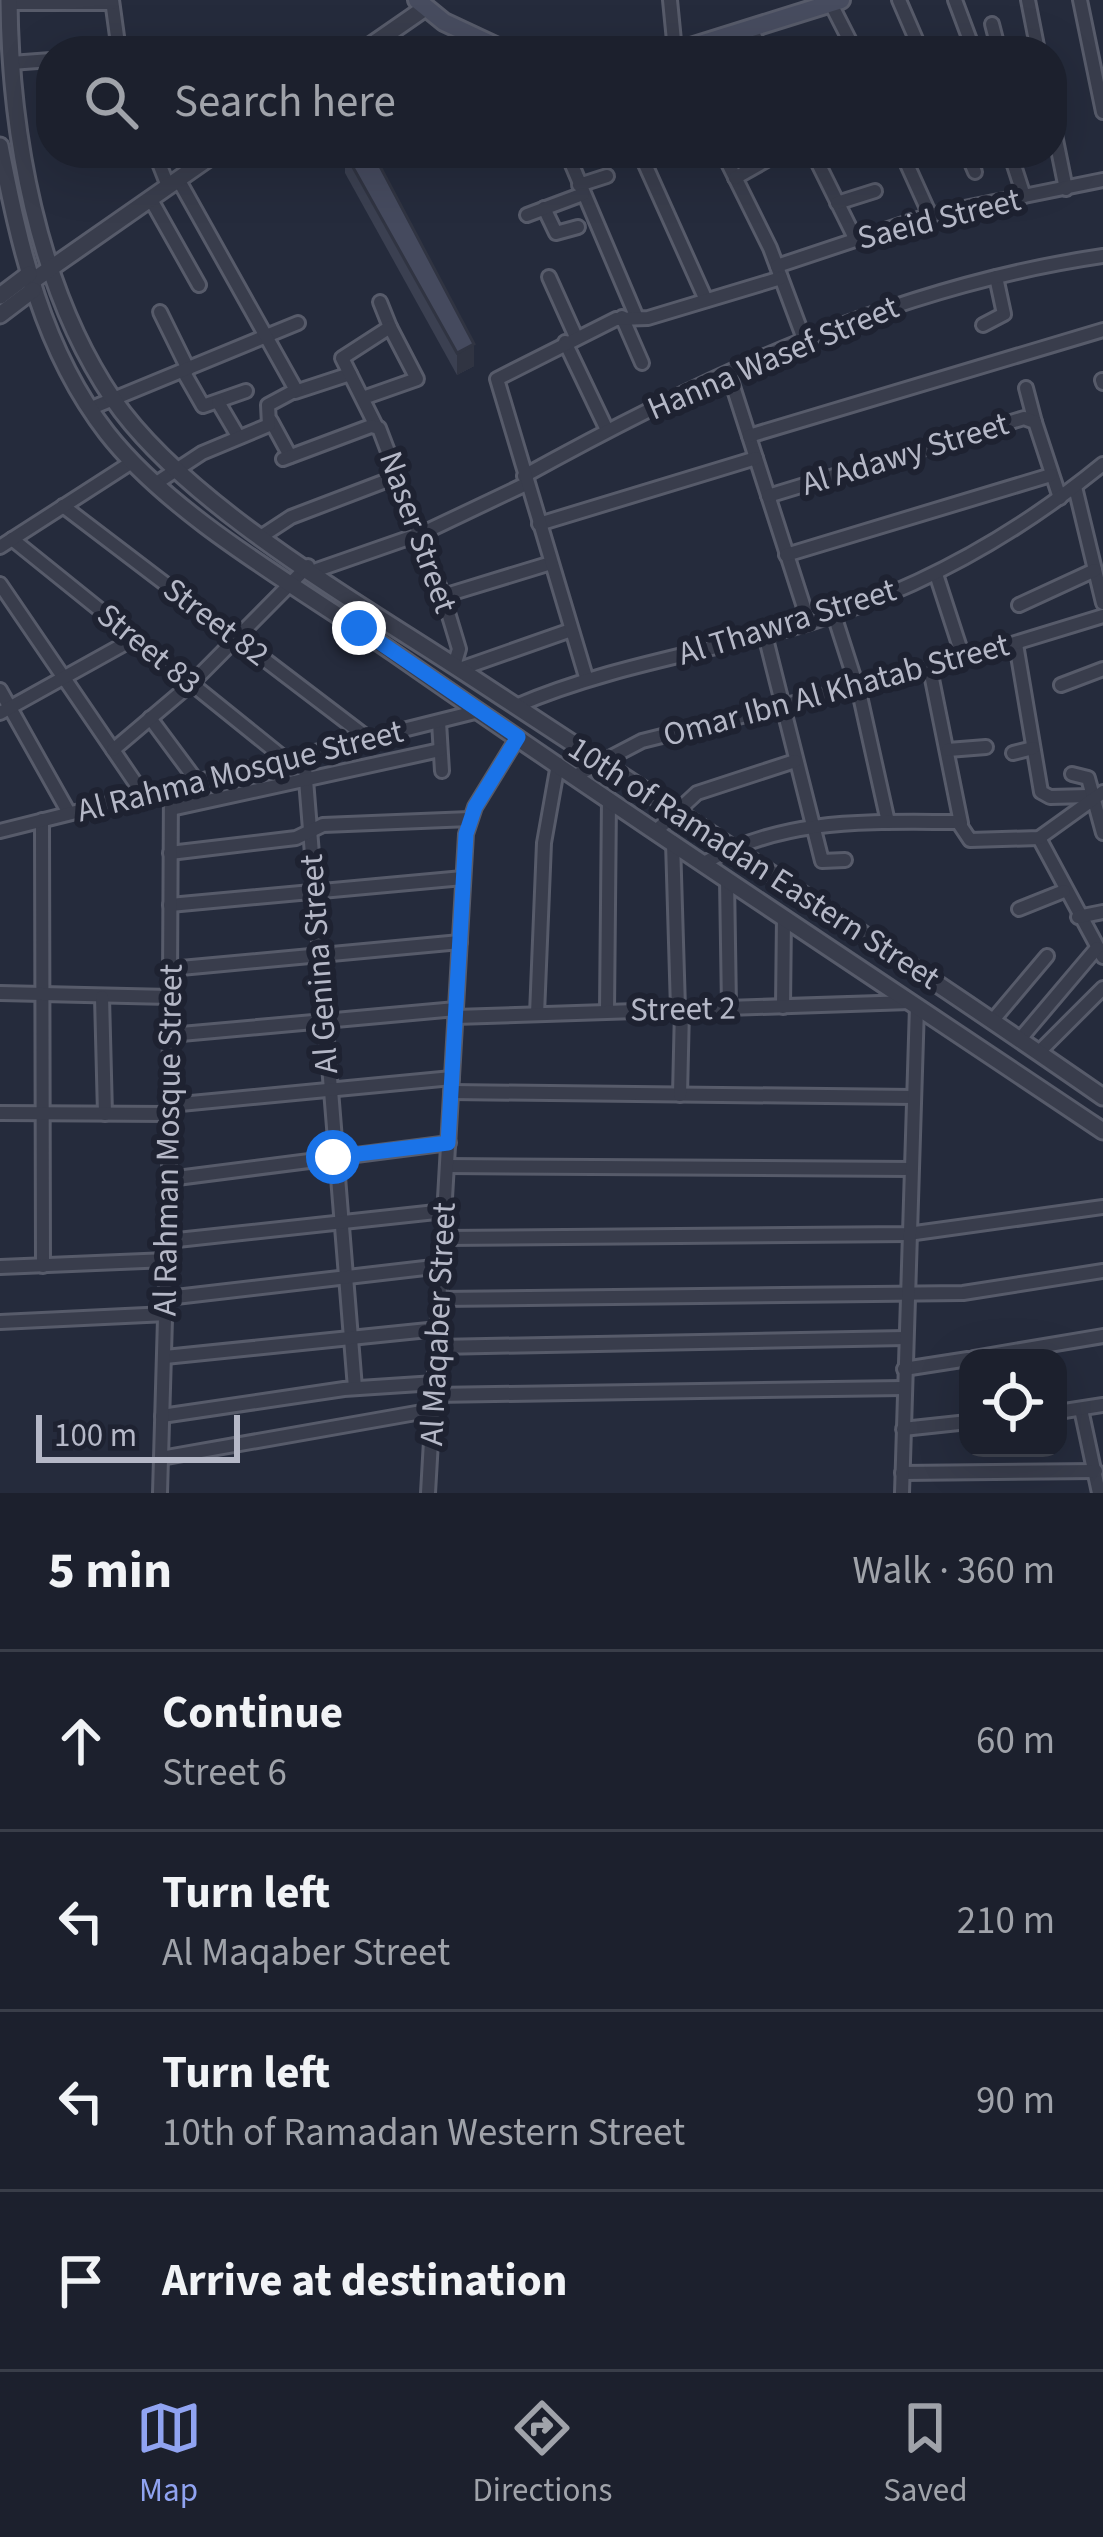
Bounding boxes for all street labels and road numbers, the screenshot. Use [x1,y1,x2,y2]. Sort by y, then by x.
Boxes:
street label: Saeid Street [853,176,1025,262]
street label: Hanna Wasef Street [640,284,906,432]
street label: Al Adawy Street [796,400,1014,508]
street label: Naser Street [367,445,469,619]
street label: Street 82 [153,566,279,678]
street label: Al Thawra Street [672,567,902,677]
street label: Street 83 [87,592,211,706]
street label: Omar Ibn Al Khatab Street [658,621,1014,759]
street label: Al Rahma Mosque Street [72,708,408,834]
street label: 10th of Ramadan Eastern Street [559,725,949,1001]
street label: Al Genina Street [288,853,350,1075]
street label: Al Rahman Mosque Street [141,963,195,1317]
street label: Street 2 [630,985,736,1033]
street label: Al Maqaber Street [408,1201,468,1447]

